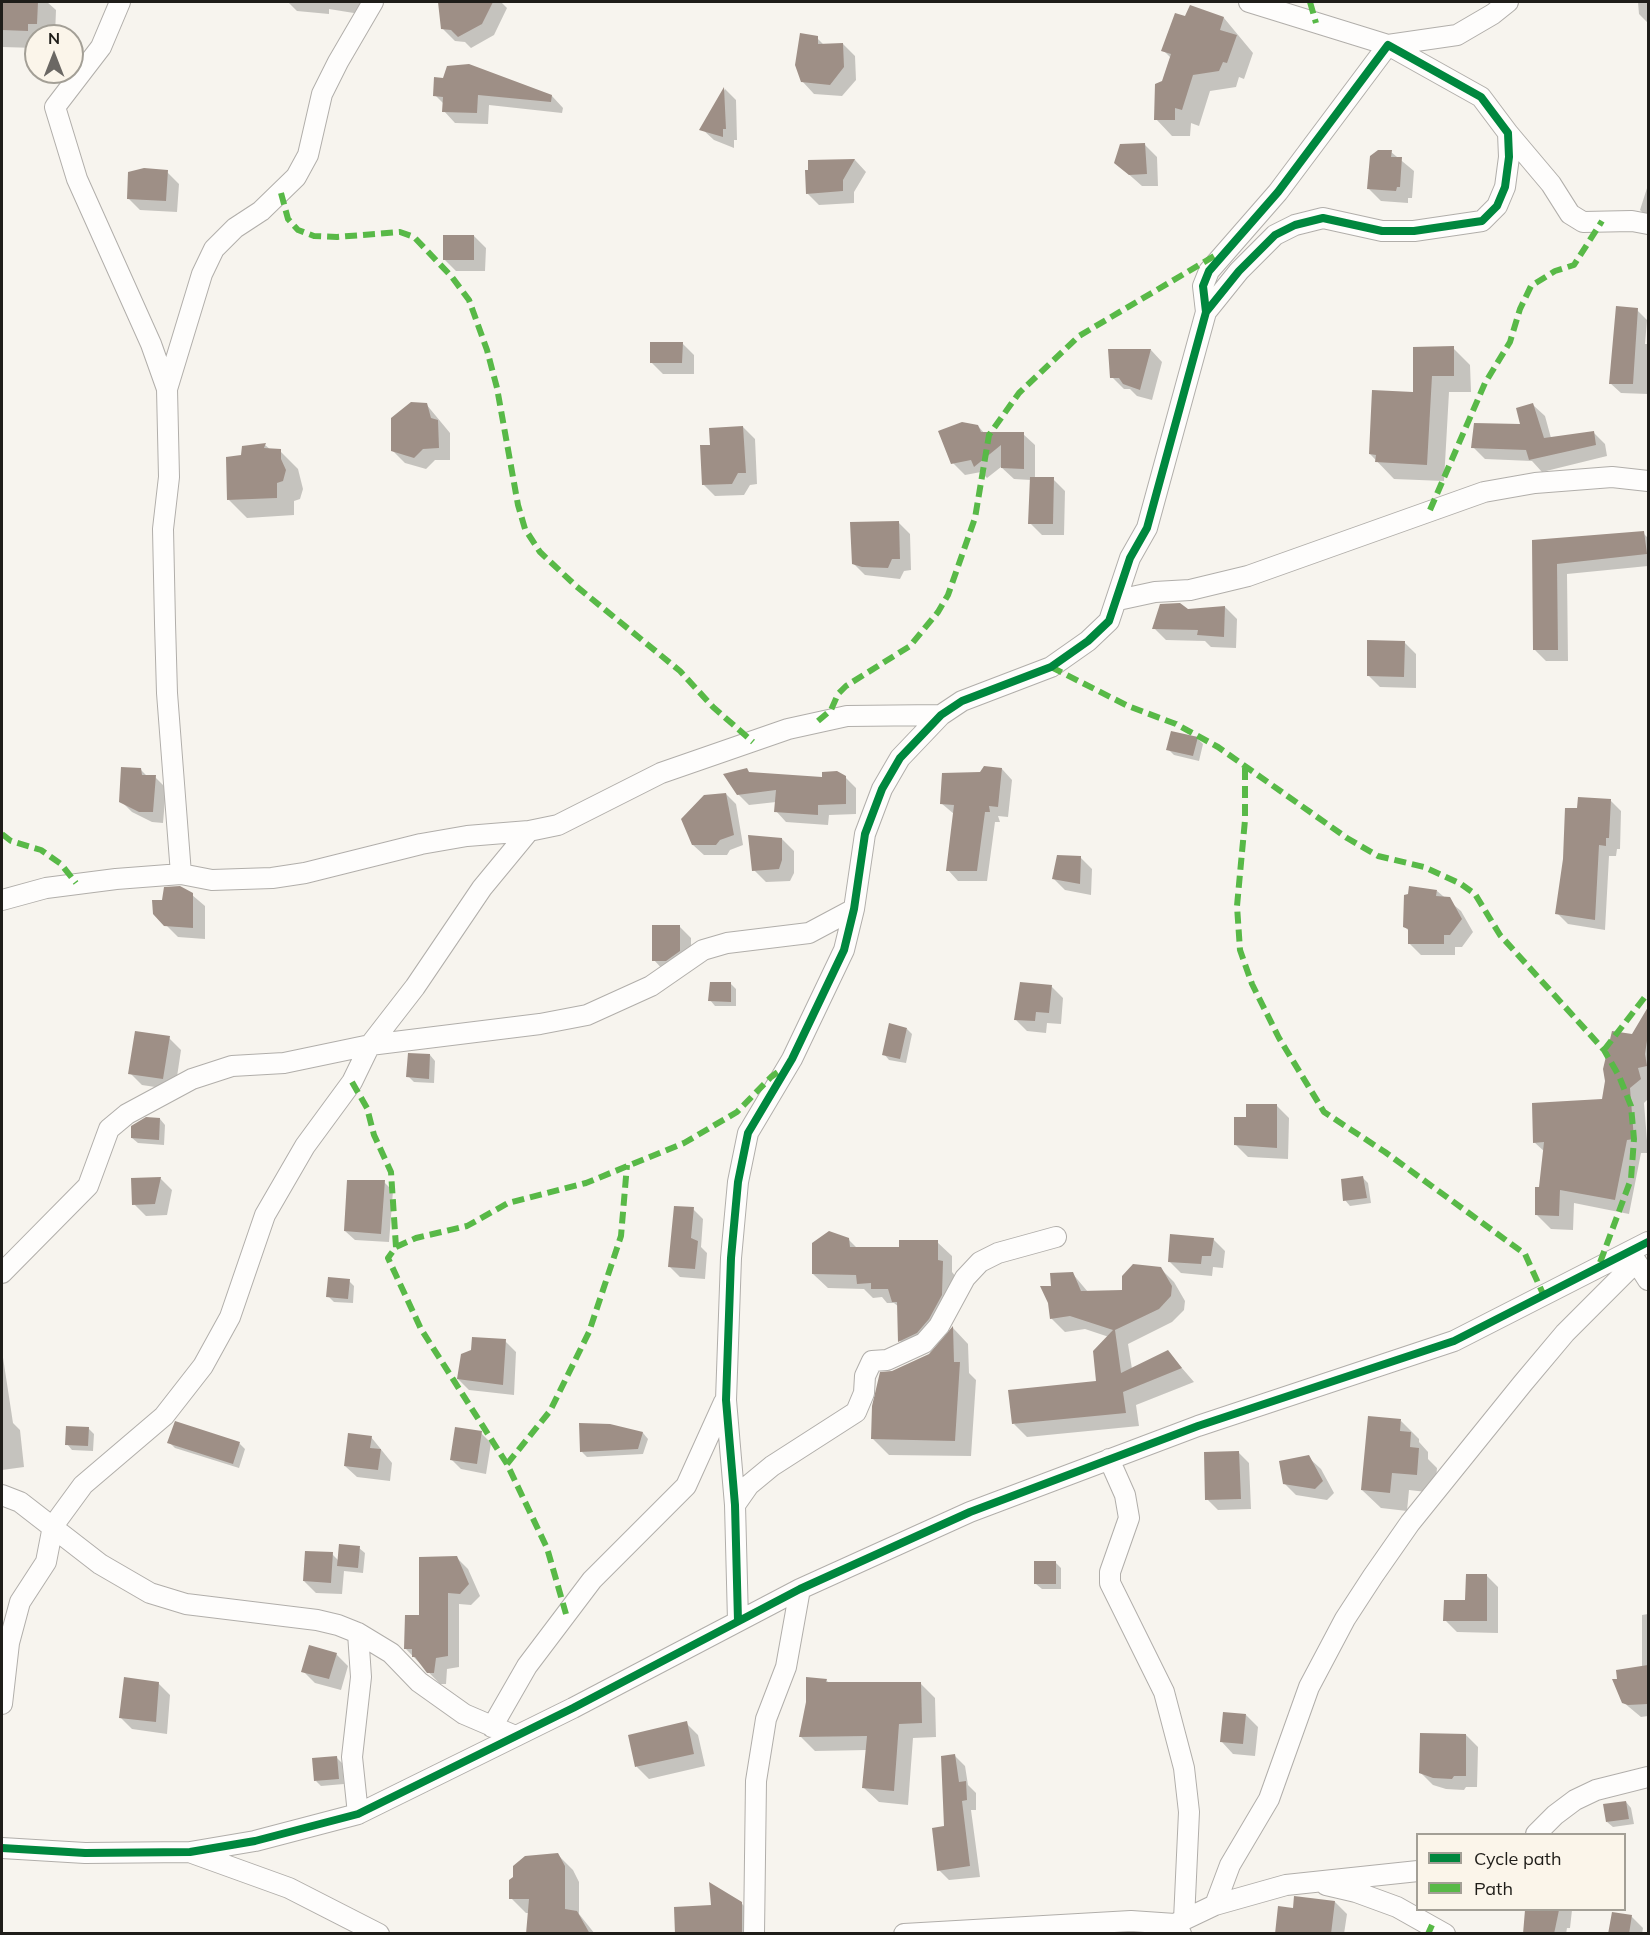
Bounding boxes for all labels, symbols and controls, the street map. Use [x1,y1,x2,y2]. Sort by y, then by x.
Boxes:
north arrow [24,24,84,84]
text: N [48,28,60,48]
legend [1416,1833,1626,1911]
text: Cycle path [1474,1847,1561,1870]
text: Path [1474,1877,1513,1900]

